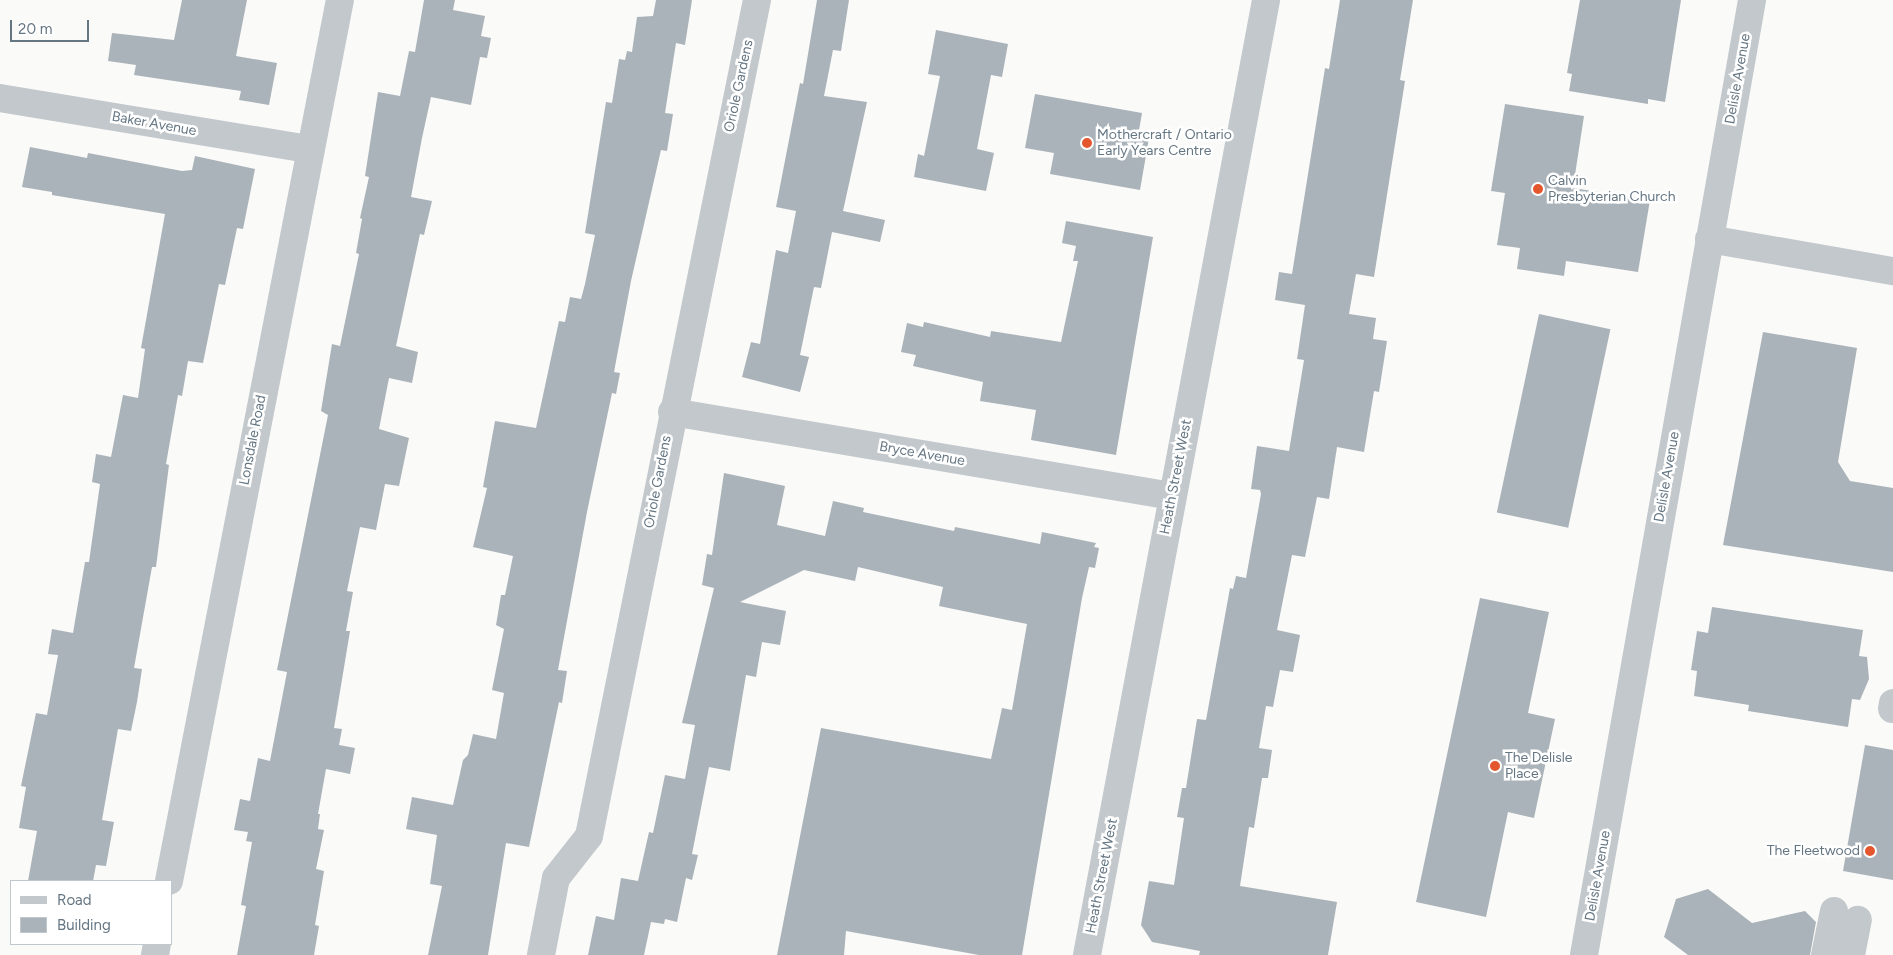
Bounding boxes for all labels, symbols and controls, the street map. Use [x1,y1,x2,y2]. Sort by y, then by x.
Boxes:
scale bar [12,10,91,42]
text: 20 m [18,20,52,38]
street label: Delisle Avenue [1722,32,1754,126]
street label: Oriole Gardens [721,38,757,134]
street label: Baker Avenue [110,108,198,140]
place label: Mothercraft / Ontario Early Years Centre [1097,127,1232,160]
marker: Mothercraft / Ontario Early Years Centre [1081,137,1093,149]
place label: Calvin Presbyterian Church [1548,173,1675,206]
marker: Calvin Presbyterian Church [1532,183,1544,195]
street label: Lonsdale Road [236,393,270,487]
street label: Heath Street West [1157,418,1195,536]
street label: Delisle Avenue [1651,430,1683,524]
street label: Oriole Gardens [641,434,675,530]
street label: Bryce Avenue [878,438,966,470]
place label: The Delisle Place [1505,750,1572,782]
marker: The Delisle Place [1489,760,1501,772]
street label: Heath Street West [1083,817,1121,935]
street label: Delisle Avenue [1582,829,1614,923]
place label: The Fleetwood [1767,843,1860,859]
marker: The Fleetwood [1864,845,1876,857]
legend [10,880,172,945]
text: Road [57,891,92,909]
text: Building [57,916,111,934]

